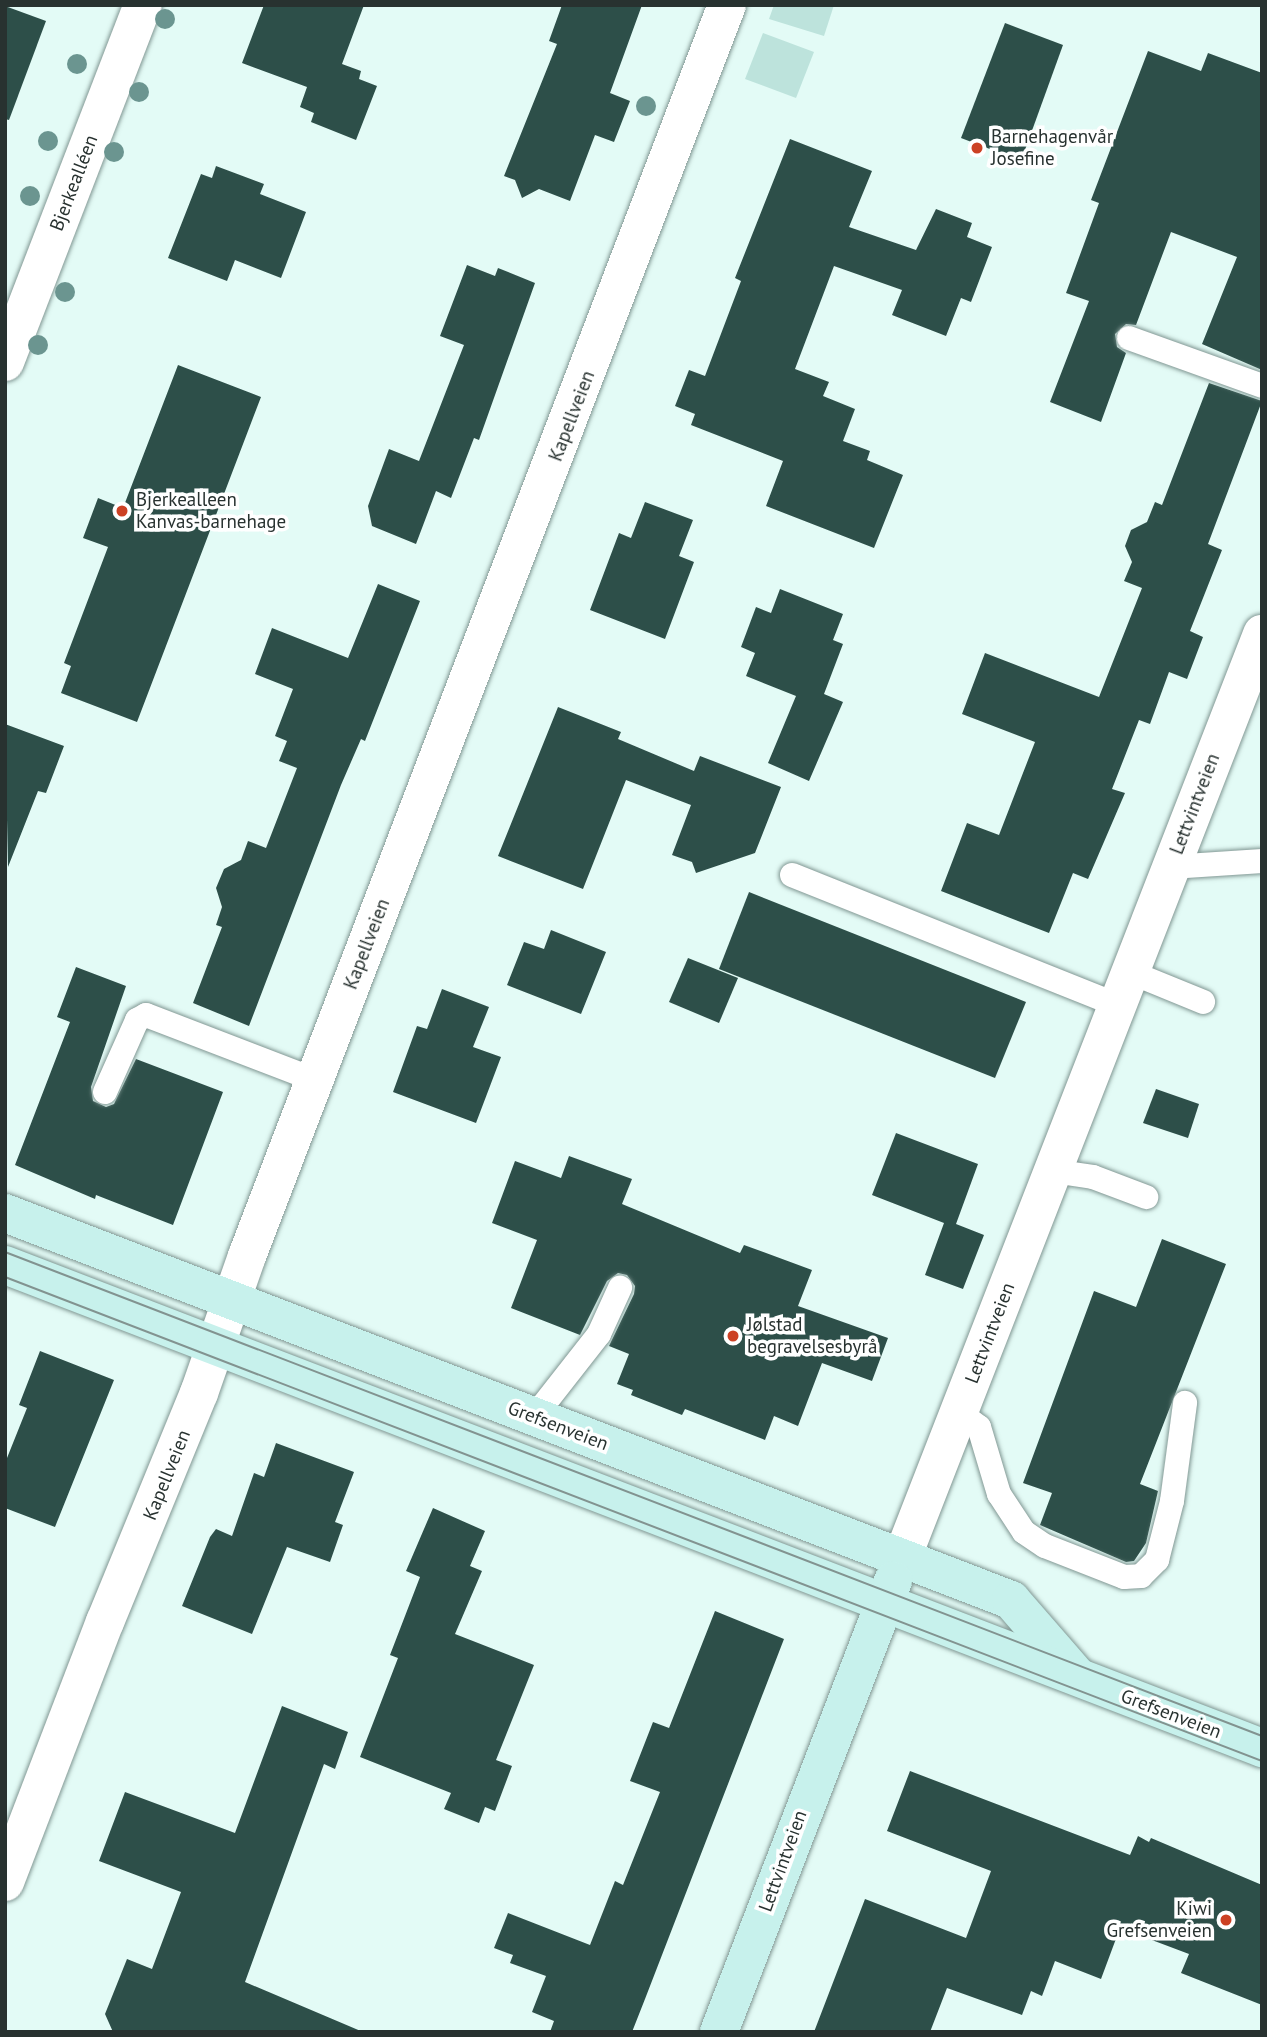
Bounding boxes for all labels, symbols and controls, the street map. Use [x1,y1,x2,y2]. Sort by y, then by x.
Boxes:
place label: Barnehagenvår Josefine [991,126,1113,170]
street label: Bjerkealléen [45,132,103,234]
marker: Barnehagenvår Josefine [969,140,985,156]
street label: Kapellveien [544,367,600,465]
place label: Bjerkealleen Kanvas-barnehage [136,489,286,533]
marker: Bjerkealleen Kanvas-barnehage [114,503,130,519]
street label: Lettvintveien [1165,750,1225,858]
street label: Kapellveien [339,895,395,993]
street label: Lettvintveien [960,1279,1020,1387]
place label: Jølstad begravelsesbyrå [747,1314,877,1358]
marker: Jølstad begravelsesbyrå [725,1328,741,1344]
street label: Grefsenveien [505,1396,611,1456]
street label: Kapellveien [139,1427,195,1523]
street label: Grefsenveien [1118,1684,1224,1744]
street label: Lettvintveien [754,1807,812,1915]
place label: Kiwi Grefsenveien [1106,1898,1212,1942]
marker: Kiwi Grefsenveien [1218,1912,1234,1928]

